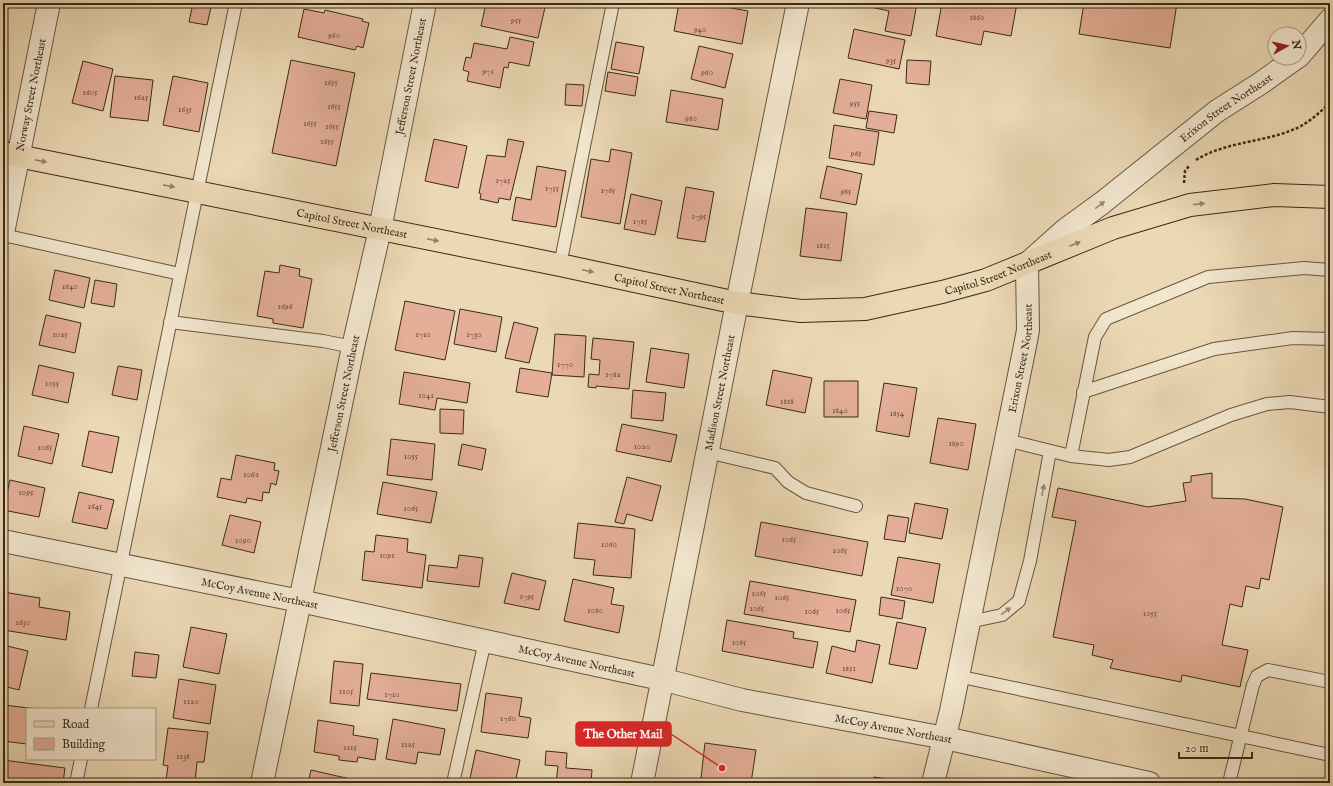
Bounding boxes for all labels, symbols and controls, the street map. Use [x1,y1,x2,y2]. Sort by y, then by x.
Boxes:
house number: 1860 [969,12,985,23]
house number: 955 [510,15,522,26]
street label: Jefferson Street Northeast [392,17,430,138]
house number: 940 [693,24,706,35]
north arrow [1267,26,1307,66]
house number: 960 [327,30,340,41]
street label: Norway Street Northeast [13,37,50,153]
text: N [1288,38,1304,51]
house number: 935 [885,55,897,66]
house number: 971 [481,66,494,77]
house number: 960 [700,67,713,78]
street label: Erixon Street Northeast [1177,71,1275,146]
house number: 1655 [324,77,339,88]
house number: 1605 [83,87,98,98]
house number: 1625 [134,92,149,103]
house number: 955 [849,98,861,109]
house number: 1655 [327,101,342,112]
house number: 1635 [178,104,193,115]
house number: 980 [684,113,697,124]
house number: 1655 [303,118,318,129]
house number: 1655 [325,121,340,132]
house number: 1655 [320,136,335,147]
house number: 965 [850,148,862,159]
one-way arrow [35,158,47,164]
house number: 1725 [495,175,511,186]
house number: 1755 [545,183,560,194]
one-way arrow [163,184,175,190]
house number: 1765 [601,185,616,196]
house number: 985 [840,186,852,197]
one-way arrow [1095,200,1106,209]
one-way arrow [1193,201,1205,207]
street label: Capitol Street Northeast [295,206,409,242]
house number: 1795 [692,211,707,222]
house number: 1785 [633,216,648,227]
one-way arrow [427,237,440,243]
house number: 1815 [816,240,830,251]
one-way arrow [1070,241,1081,247]
street label: Capitol Street Northeast [943,248,1054,299]
one-way arrow [582,268,594,274]
street label: Capitol Street Northeast [613,271,726,308]
house number: 1640 [62,281,78,292]
house number: 1696 [278,301,293,312]
street label: Erixon Street Northeast [1006,304,1036,414]
house number: 1025 [52,329,68,340]
house number: 1710 [415,329,431,340]
house number: 1730 [466,329,482,340]
street label: Madison Street Northeast [702,333,739,452]
street label: Jefferson Street Northeast [325,334,364,455]
house number: 1770 [557,359,573,370]
house number: 1782 [605,369,621,380]
house number: 1055 [45,378,60,389]
house number: 1041 [418,390,434,401]
house number: 1818 [780,396,794,407]
house number: 1840 [832,405,848,416]
house number: 1854 [890,408,905,419]
house number: 1890 [948,438,964,449]
house number: 1020 [634,441,650,452]
house number: 1065 [38,442,53,453]
house number: 1055 [404,451,419,462]
house number: 1062 [243,469,259,480]
one-way arrow [1040,484,1046,497]
house number: 1095 [19,487,34,498]
house number: 1645 [88,501,103,512]
house number: 1065 [404,503,419,514]
house number: 1065 [782,534,797,545]
house number: 1090 [235,535,251,546]
house number: 1060 [601,539,617,550]
house number: 1065 [833,545,848,556]
house number: 1091 [380,550,394,561]
street label: McCoy Avenue Northeast [200,575,320,613]
house number: 1070 [896,583,912,594]
house number: 1065 [752,588,767,599]
house number: 1795 [520,591,535,602]
house number: 1065 [775,592,790,603]
house number: 1065 [750,603,765,614]
house number: 1080 [587,605,603,616]
house number: 1065 [836,605,851,616]
house number: 1065 [805,606,820,617]
one-way arrow [1000,607,1011,615]
house number: 1055 [1143,608,1158,619]
house number: 1630 [16,617,30,628]
house number: 1085 [732,637,747,648]
street label: McCoy Avenue Northeast [517,642,636,681]
house number: 1851 [842,663,856,674]
house number: 1105 [339,686,354,697]
house number: 1710 [384,689,400,700]
house number: 1120 [183,696,199,707]
legend [26,708,156,760]
street label: McCoy Avenue Northeast [833,711,953,747]
house number: 1760 [500,713,516,724]
text: Road [62,717,90,732]
callout: The Other Mail [576,722,671,746]
text: The Other Mail [582,727,663,742]
scale bar [1179,734,1252,760]
text: Building [62,737,106,752]
house number: 1125 [401,739,416,750]
text: 20 m [1185,741,1208,756]
house number: 1115 [343,742,357,753]
house number: 1138 [176,751,190,762]

